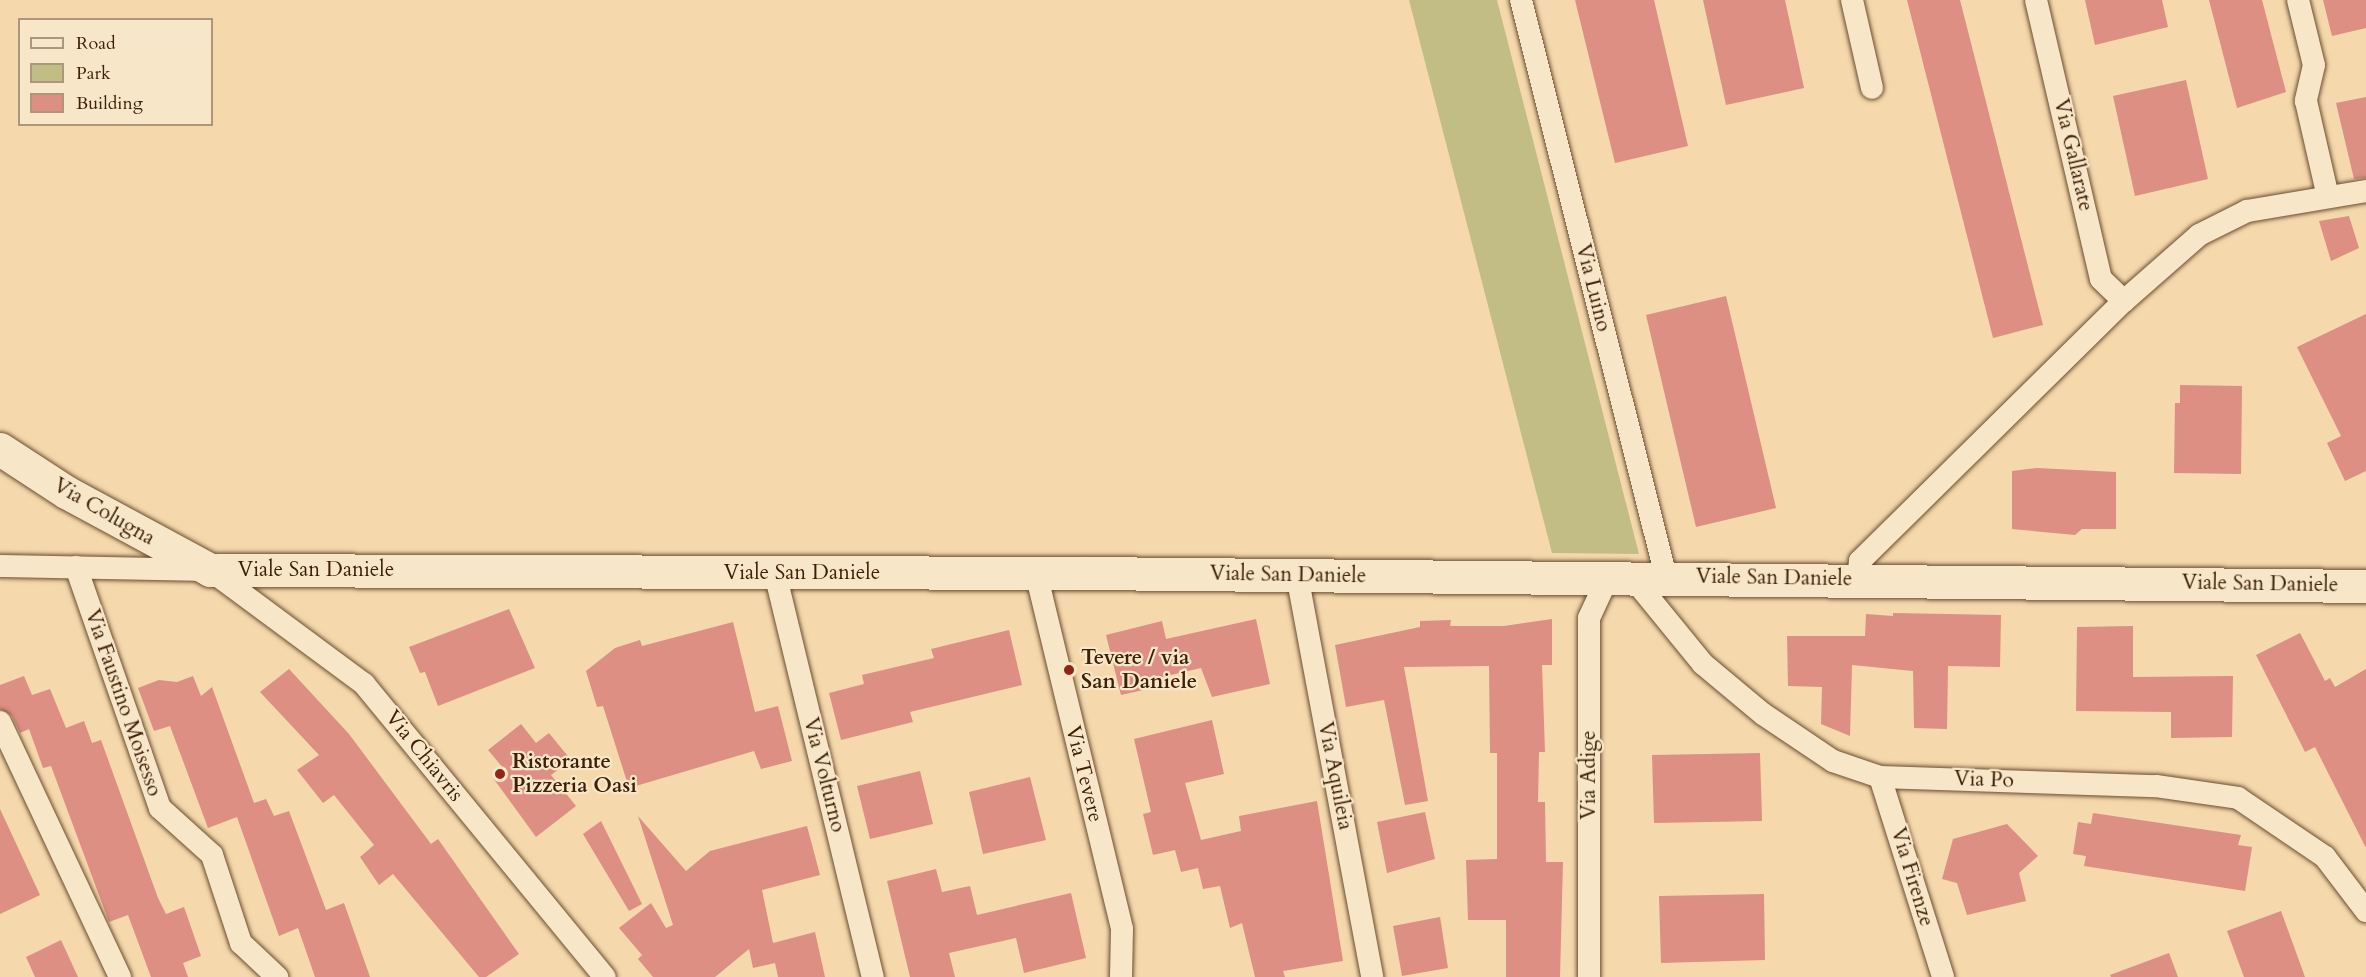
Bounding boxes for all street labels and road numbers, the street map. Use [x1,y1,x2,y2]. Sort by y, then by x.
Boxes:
street label: Via Gallarate [2048,96,2098,214]
street label: Via Luino [1570,242,1616,334]
street label: Via Colugna [49,473,159,551]
street label: Viale San Daniele [238,557,394,583]
street label: Viale San Daniele [724,560,880,586]
street label: Viale San Daniele [1210,561,1366,589]
street label: Viale San Daniele [1696,564,1852,592]
street label: Viale San Daniele [2182,570,2338,598]
street label: Via Faustino Moisesso [79,606,167,800]
street label: Via Chiavris [380,705,468,807]
street label: Via Volturno [798,715,850,835]
street label: Via Aquileia [1312,720,1358,832]
street label: Via Tevere [1060,723,1108,825]
street label: Via Adige [1576,730,1602,820]
street label: Via Po [1954,766,2014,794]
street label: Via Firenze [1885,825,1939,929]

